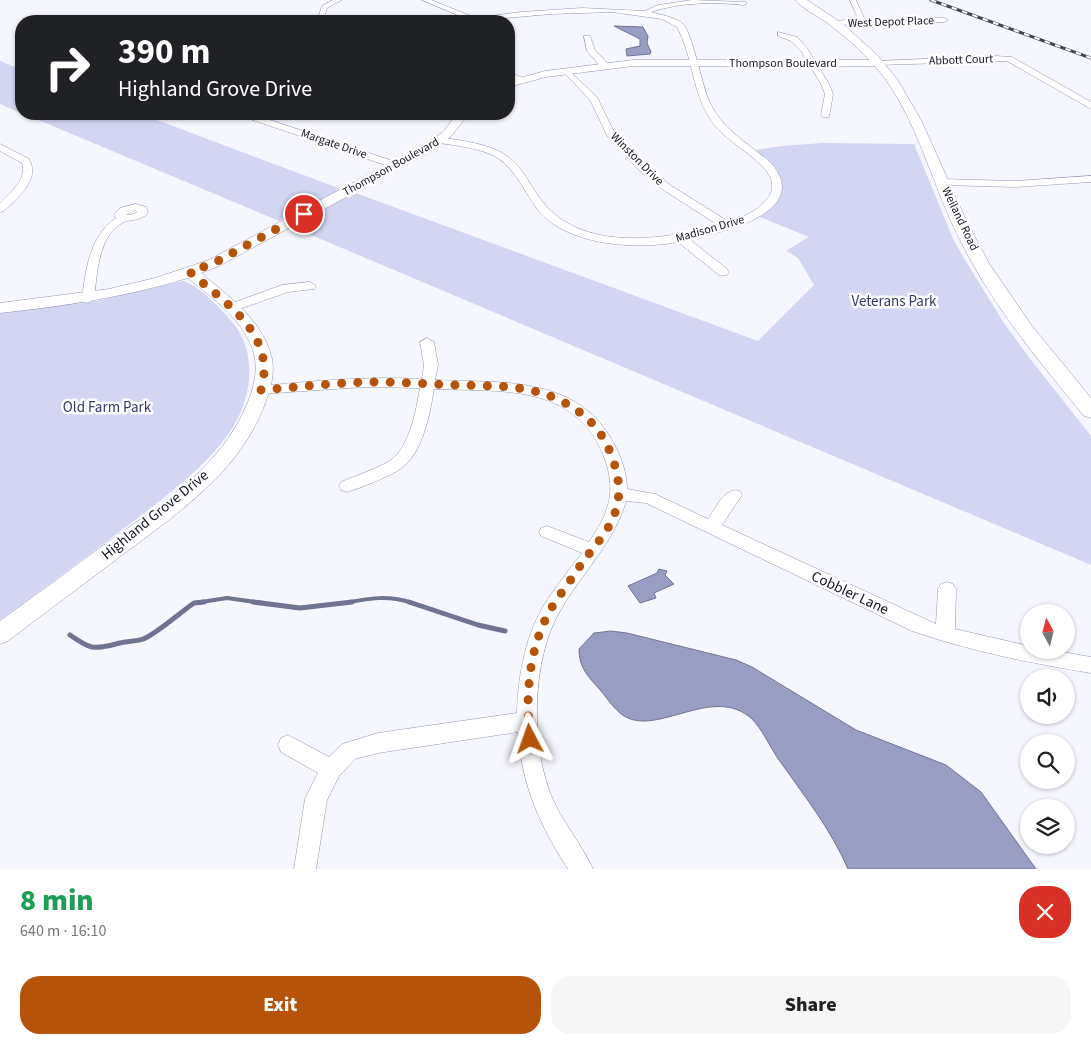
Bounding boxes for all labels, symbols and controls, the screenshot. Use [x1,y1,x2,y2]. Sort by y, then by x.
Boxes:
street label: West Depot Place [848,12,935,32]
text: 390 m [118,27,210,77]
icon: right [35,35,100,100]
street label: Abbott Court [928,50,994,70]
street label: Thompson Boulevard [729,55,837,72]
text: Highland Grove Drive [118,73,312,105]
street label: Margate Drive [299,125,369,163]
street label: Winston Drive [607,129,667,189]
street label: Thompson Boulevard [340,133,442,201]
street label: Weiland Road [937,184,983,254]
pin [283,193,325,235]
icon: arrive [290,200,318,228]
street label: Madison Drive [674,211,746,247]
park label: Veterans Park [851,291,937,312]
park label: Old Farm Park [63,397,152,418]
street label: Highland Grove Drive [97,465,213,565]
street label: Cobbler Lane [808,566,892,620]
north arrow [1020,604,1075,659]
map controls [1020,604,1075,854]
button: sound [1020,669,1075,724]
position arrow [503,712,555,764]
button: search [1020,734,1075,789]
button: layers [1020,799,1075,854]
text: 8 min [20,879,94,922]
button: close [1019,886,1071,938]
text: 640 m · 16:10 [20,920,107,942]
button: Exit [20,976,541,1034]
button: Share [551,976,1071,1034]

